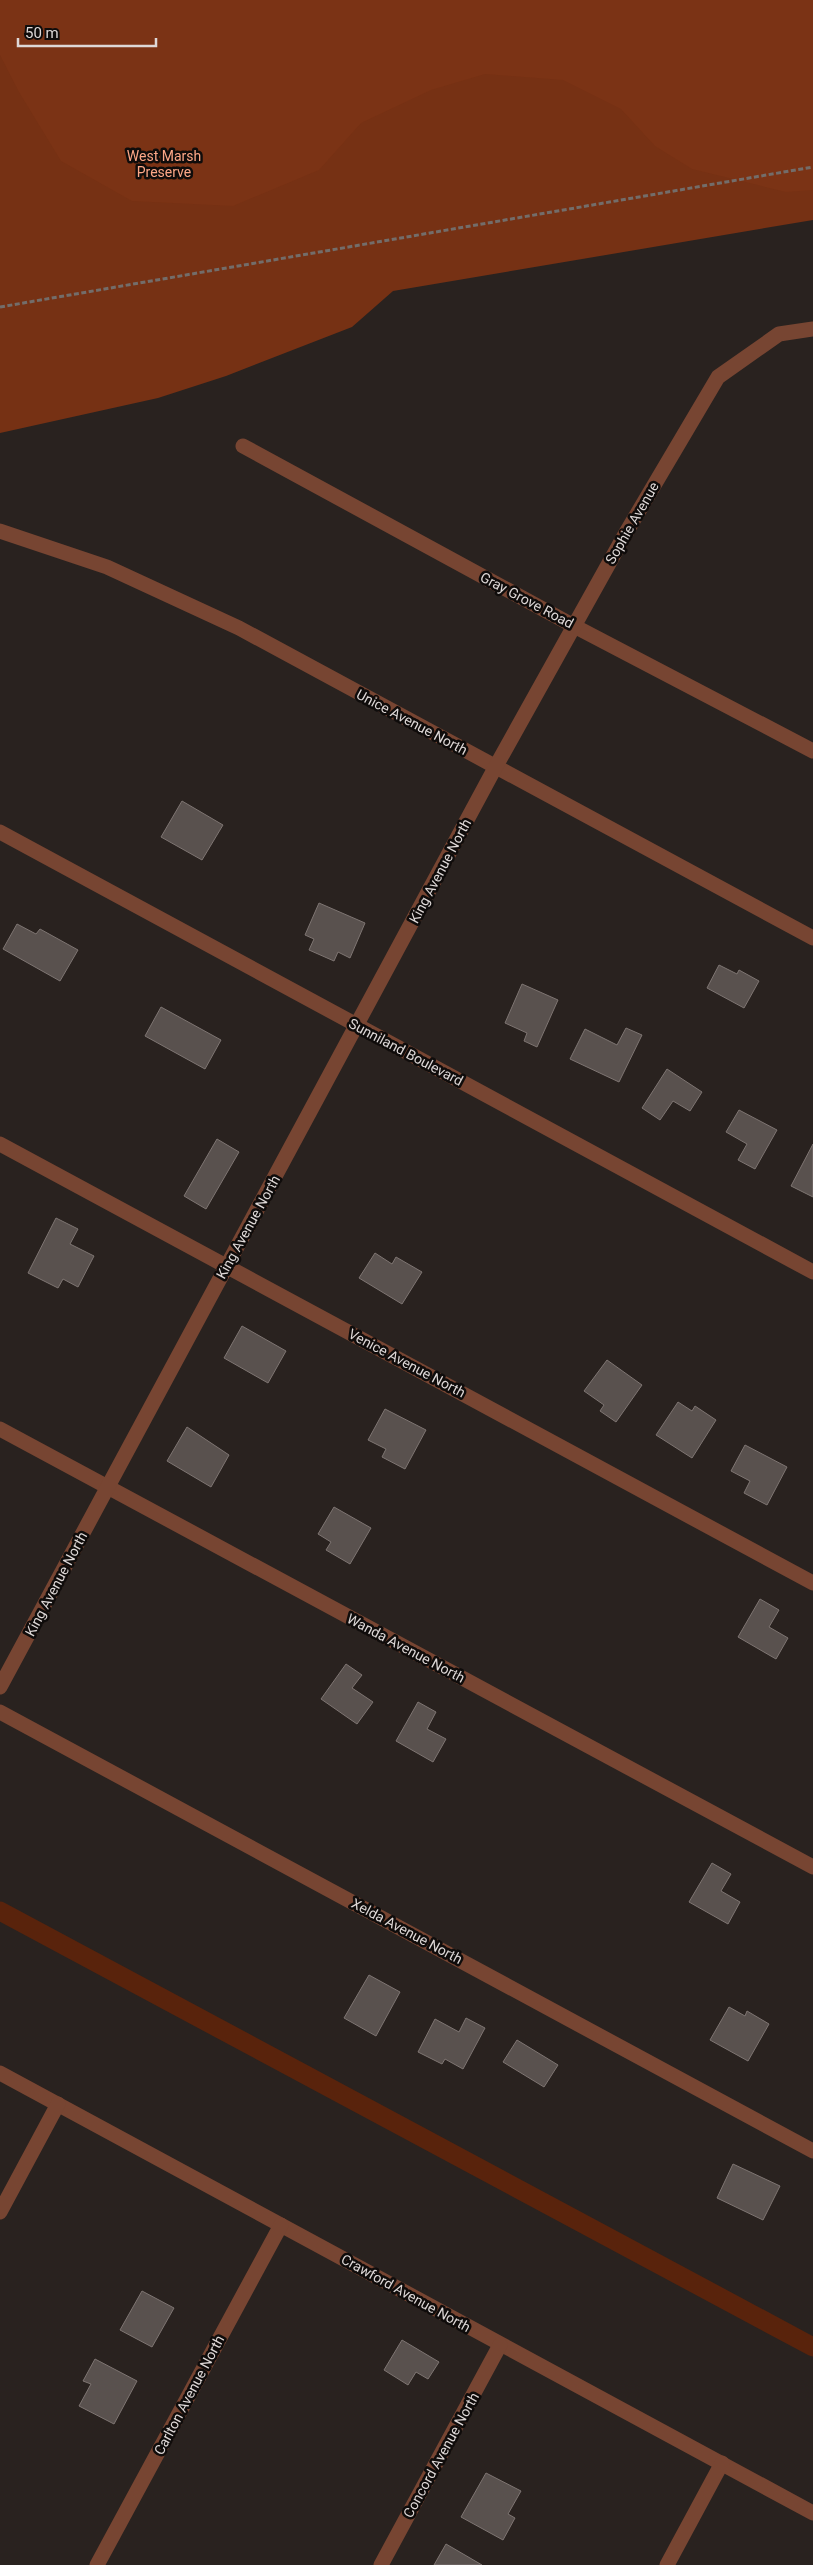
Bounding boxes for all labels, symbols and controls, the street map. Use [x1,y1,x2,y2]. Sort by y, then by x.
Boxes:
scale bar [18,15,155,47]
text: 50 m [25,24,59,42]
park label: West Marsh Preserve [127,148,201,180]
street label: Sophie Avenue [602,479,662,567]
street label: Gray Grove Road [478,569,576,631]
street label: Unice Avenue North [354,686,470,758]
street label: King Avenue North [406,816,474,926]
street label: Sunniland Boulevard [346,1015,466,1089]
street label: King Avenue North [213,1172,283,1282]
street label: Venice Avenue North [346,1325,468,1401]
street label: King Avenue North [22,1529,90,1639]
street label: Wanda Avenue North [344,1610,468,1686]
street label: Xelda Avenue North [349,1895,465,1967]
street label: Crawford Avenue North [339,2251,473,2335]
street label: Carlton Avenue North [151,2332,227,2458]
street label: Concord Avenue North [400,2390,482,2520]

